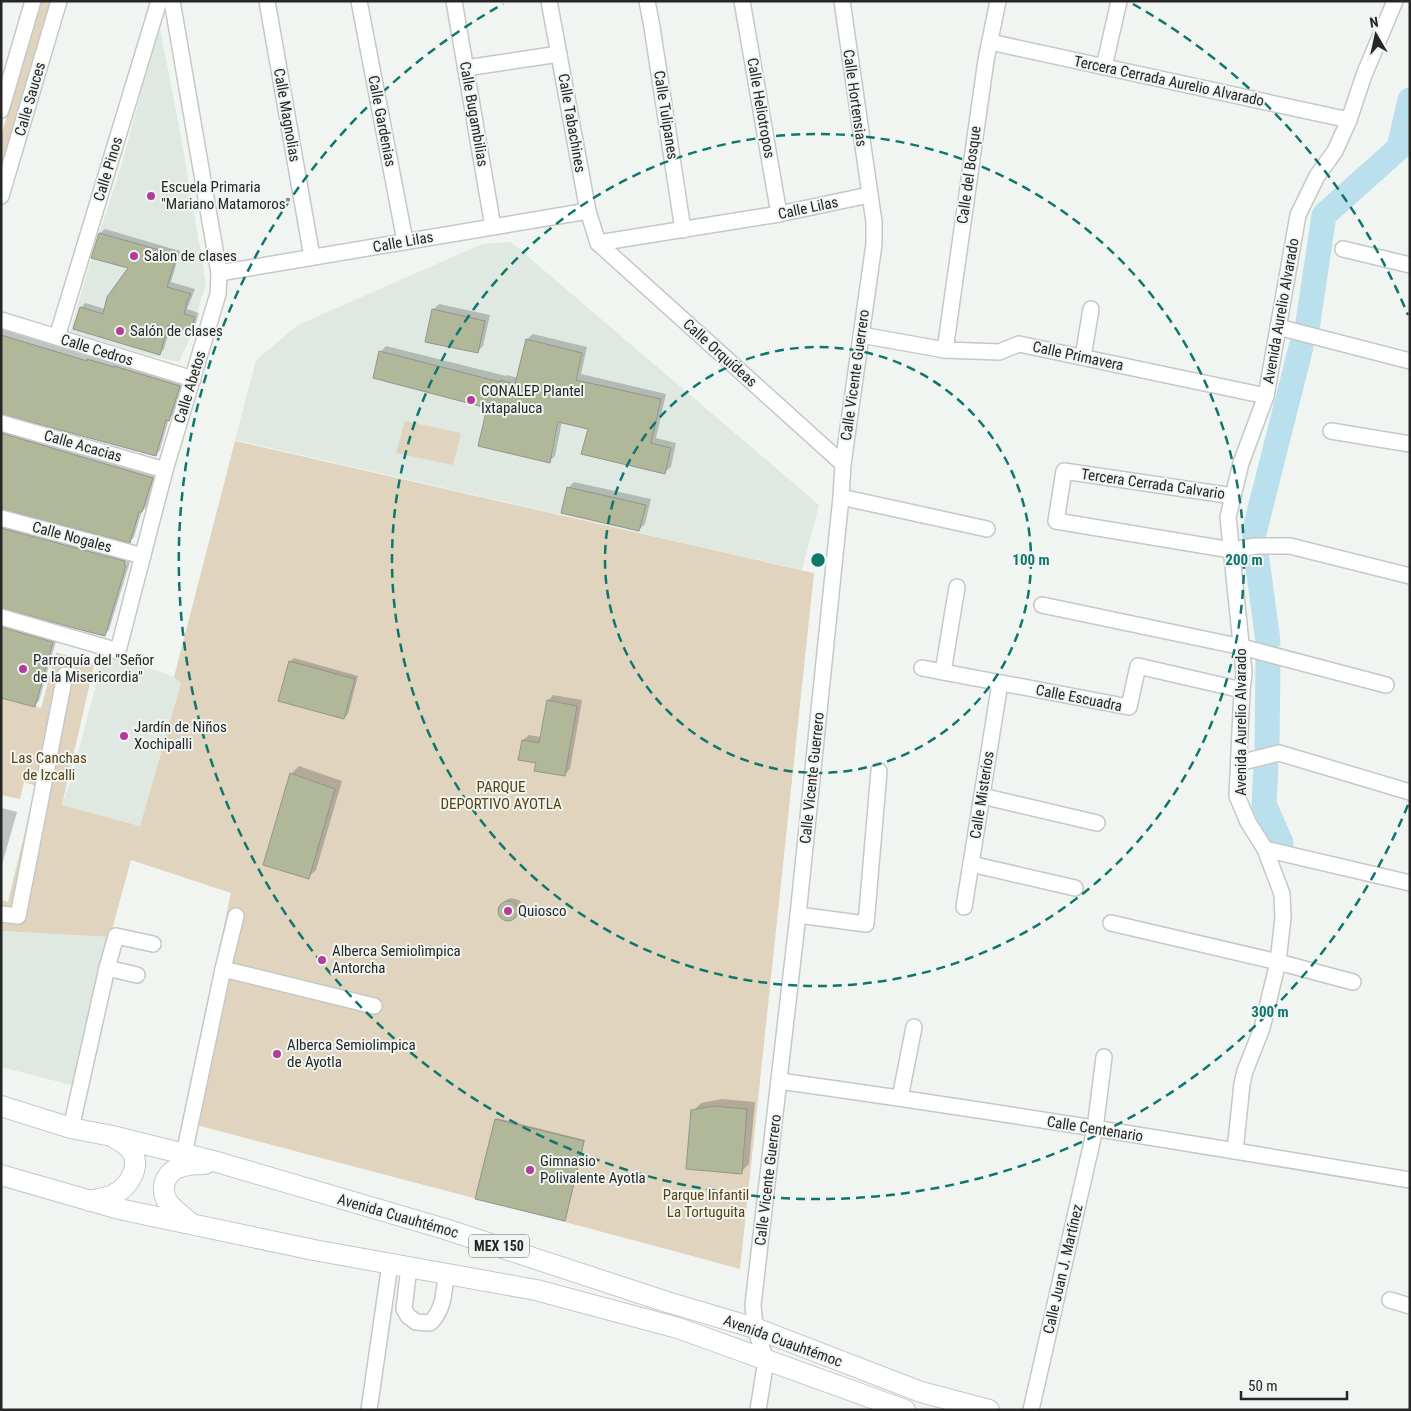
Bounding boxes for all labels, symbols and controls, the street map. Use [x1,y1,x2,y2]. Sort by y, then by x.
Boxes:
north arrow [1351,10,1401,60]
text: N [1368,14,1379,31]
street label: Calle Hortensias [839,48,871,148]
street label: Tercera Cerrada Aurelio Alvarado [1072,52,1266,110]
street label: Calle Heliotropos [743,56,779,160]
street label: Calle Sauces [11,60,49,138]
street label: Calle Bugambilias [456,60,492,168]
street label: Calle Magnolias [270,67,304,163]
street label: Calle Tulipanes [650,69,682,161]
street label: Calle Tabachines [554,72,590,174]
street label: Calle Gardenias [364,74,400,168]
street label: Calle del Bosque [953,125,985,225]
street label: Calle Pinos [90,134,126,203]
place label: Escuela Primaria "Mariano Matamoros" [161,178,291,213]
marker: Escuela Primaria "Mariano Matamoros" [145,190,157,202]
street label: Calle Lilas [776,193,840,223]
street label: Calle Lilas [371,228,435,256]
street label: Avenida Aurelio Alvarado [1259,237,1303,385]
place label: Salon de clases [144,247,237,265]
marker: Salon de clases [128,250,140,262]
street label: Calle Vicente Guerrero [837,308,873,442]
street label: Calle Orquídeas [679,315,761,391]
place label: Salón de clases [130,322,223,340]
marker: Salón de clases [114,325,126,337]
street label: Calle Cedros [59,330,136,370]
street label: Calle Primavera [1031,338,1125,374]
street label: Calle Abetos [170,348,210,425]
place label: CONALEP Plantel Ixtapaluca [481,382,584,417]
marker: CONALEP Plantel Ixtapaluca [465,394,477,406]
street label: Calle Acacias [42,426,124,466]
street label: Tercera Cerrada Calvario [1080,465,1226,503]
street label: Calle Nogales [30,518,114,556]
centre of rings [809,551,827,569]
text: 100 m [1012,551,1050,569]
text: 200 m [1225,551,1263,569]
street label: Avenida Aurelio Alvarado [1232,648,1250,796]
place label: Parroquía del "Señor de la Misericordia" [33,651,155,686]
marker: Parroquía del "Señor de la Misericordia" [17,663,29,675]
street label: Calle Escuadra [1034,681,1124,715]
street label: Calle Vicente Guerrero [796,711,828,845]
place label: Jardín de Niños Xochipalli [134,718,227,753]
marker: Jardín de Niños Xochipalli [118,730,130,742]
park label: Las Canchas de Izcalli [11,749,87,784]
street label: Calle Misterios [966,750,998,840]
park label: PARQUE DEPORTIVO AYOTLA [440,778,562,813]
place label: Quiosco [518,902,567,920]
marker: Quiosco [502,905,514,917]
place label: Alberca Semiolìmpica Antorcha [332,942,461,977]
marker: Alberca Semiolìmpica Antorcha [316,954,328,966]
text: 300 m [1251,1003,1289,1021]
place label: Alberca Semiolimpica de Ayotla [287,1036,416,1071]
marker: Alberca Semiolimpica de Ayotla [271,1048,283,1060]
street label: Calle Centenario [1046,1112,1144,1146]
street label: Calle Vicente Guerrero [751,1113,785,1247]
place label: Gimnasio Polivalente Ayotla [540,1152,646,1187]
marker: Gimnasio Polivalente Ayotla [524,1164,536,1176]
park label: Parque Infantil La Tortuguita [663,1186,749,1221]
street label: Avenida Cuauhtémoc [335,1190,461,1242]
street label: Calle Juan J. Martínez [1039,1202,1087,1336]
road number: MEX 150 [469,1234,529,1258]
street label: Avenida Cuauhtémoc [721,1311,845,1371]
scale bar [1241,1368,1347,1400]
text: 50 m [1248,1377,1278,1395]

